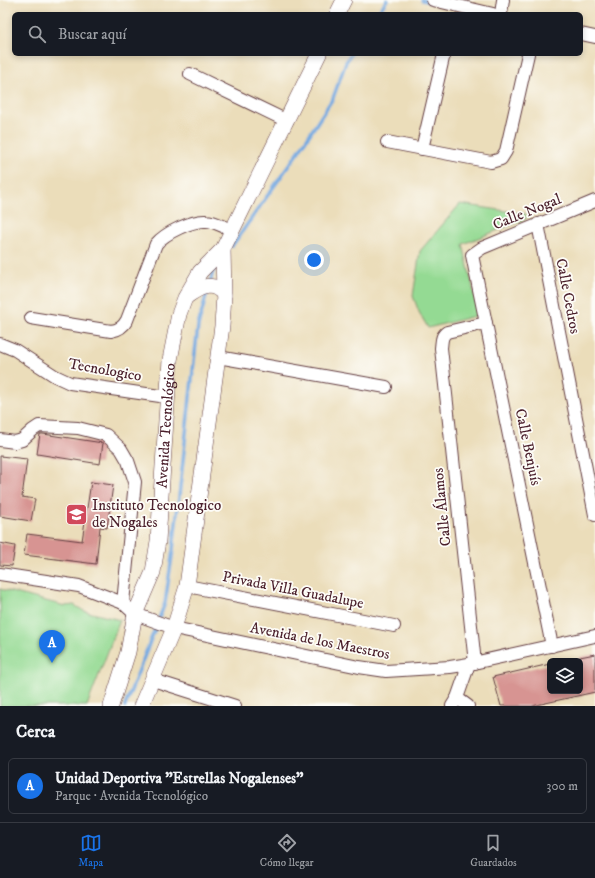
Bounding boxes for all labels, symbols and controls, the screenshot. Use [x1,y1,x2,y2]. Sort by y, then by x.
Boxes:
search box [12,12,583,56]
icon: search [26,23,48,45]
text: Buscar aquí [58,25,126,44]
street label: Calle Nogal [490,189,564,234]
your location [304,250,324,270]
street label: Calle Cedros [551,257,585,335]
street label: Tecnologico [67,354,143,386]
street label: Avenida Tecnológico [152,363,179,489]
street label: Calle Benjuís [511,407,545,487]
street label: Calle Álamos [427,467,456,547]
place label: Instituto Tecnologico de Nogales [92,496,221,532]
school or university icon: Instituto Tecnologico de Nogales [63,501,89,527]
street label: Privada Villa Guadalupe [221,567,365,613]
street label: Avenida de los Maestros [249,618,391,664]
pin: A [39,630,65,663]
map controls [547,658,583,694]
button: layers [547,658,583,694]
text: Cerca [16,721,55,743]
text: Unidad Deportiva "Estrellas Nogalenses" [55,769,304,788]
text: A [26,778,34,794]
text: 300 m [547,778,578,794]
text: Parque · Avenida Tecnológico [55,788,208,804]
tab: Mapa [78,832,103,870]
tab: Cómo llegar [260,832,314,870]
tab: Guardados [470,832,517,870]

